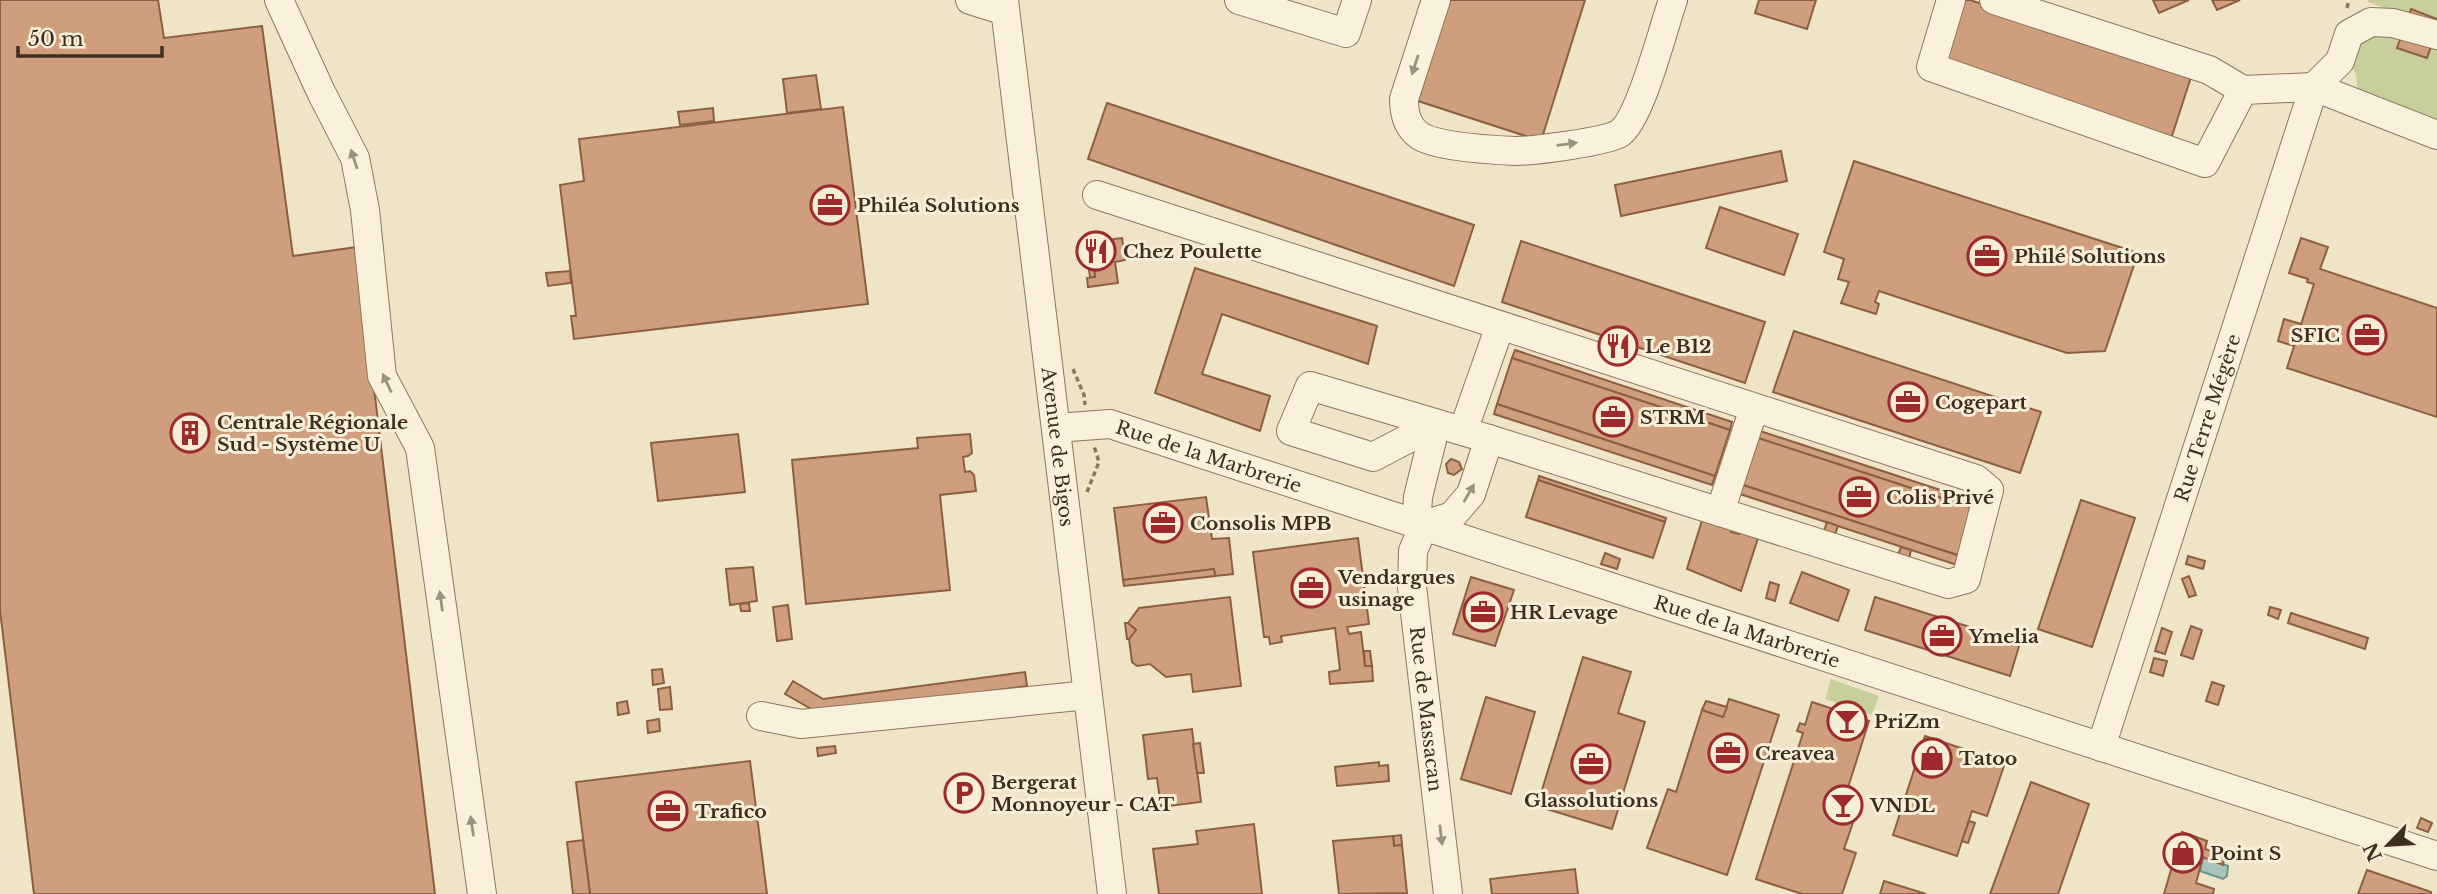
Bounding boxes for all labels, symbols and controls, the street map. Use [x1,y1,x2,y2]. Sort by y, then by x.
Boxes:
scale bar [18,14,161,58]
text: 50 m [28,26,84,52]
one-way arrow [1409,54,1420,75]
one-way arrow [1556,139,1578,150]
one-way arrow [348,149,359,170]
office icon: Philéa Solutions [809,184,851,226]
place label: Philéa Solutions [857,194,1020,217]
restaurant icon: Chez Poulette [1075,230,1117,272]
office icon: Philé Solutions [1966,235,2008,277]
place label: Chez Poulette [1123,240,1262,263]
place label: Philé Solutions [2014,245,2166,268]
office icon: SFIC [2346,314,2388,356]
place label: SFIC [2291,324,2340,347]
restaurant icon: Le B12 [1597,325,1639,367]
street label: Rue Terre Mégère [2169,331,2245,505]
place label: Le B12 [1645,335,1711,358]
street label: Avenue de Bigos [1037,365,1079,528]
one-way arrow [381,373,392,393]
office icon: Cogepart [1887,381,1929,423]
place label: Cogepart [1935,391,2027,414]
office icon: STRM [1592,396,1634,438]
place label: STRM [1640,406,1706,429]
place label: Centrale Régionale Sud - Système U [217,411,408,456]
building icon: Centrale Régionale Sud - Système U [169,412,211,454]
street label: Rue de la Marbrerie [1113,415,1305,497]
office icon: Colis Privé [1838,476,1880,518]
one-way arrow [1462,483,1475,503]
place label: Colis Privé [1886,486,1994,509]
office icon: Consolis MPB [1142,502,1184,544]
place label: Consolis MPB [1190,512,1331,535]
place label: Vendargues usinage [1337,566,1455,611]
office icon: Vendargues usinage [1290,567,1332,609]
one-way arrow [436,590,447,612]
street label: Rue de la Marbrerie [1651,590,1843,672]
office icon: HR Levage [1462,591,1504,633]
place label: HR Levage [1510,601,1618,624]
office icon: Ymelia [1921,615,1963,657]
street label: Rue de Massacan [1405,625,1447,793]
place label: Ymelia [1968,625,2039,648]
bar icon: PriZm [1826,700,1868,742]
place label: PriZm [1874,710,1940,733]
office icon: Creavea [1707,732,1749,774]
shop icon: Tatoo [1911,737,1953,779]
place label: Creavea [1755,742,1835,765]
office icon: Glassolutions [1570,743,1612,785]
place label: Tatoo [1959,747,2017,770]
place label: Bergerat Monnoyeur - CAT [991,771,1175,816]
parking icon: Bergerat Monnoyeur - CAT [943,772,985,814]
bar icon: VNDL [1822,784,1864,826]
place label: Glassolutions [1524,789,1658,812]
office icon: Trafico [647,790,689,832]
place label: VNDL [1869,794,1935,817]
place label: Trafico [695,800,767,823]
north arrow [2353,810,2423,880]
one-way arrow [467,815,478,837]
one-way arrow [1435,824,1446,846]
shop icon: Point S [2162,832,2204,874]
text: N [2359,839,2387,865]
place label: Point S [2210,842,2281,865]

